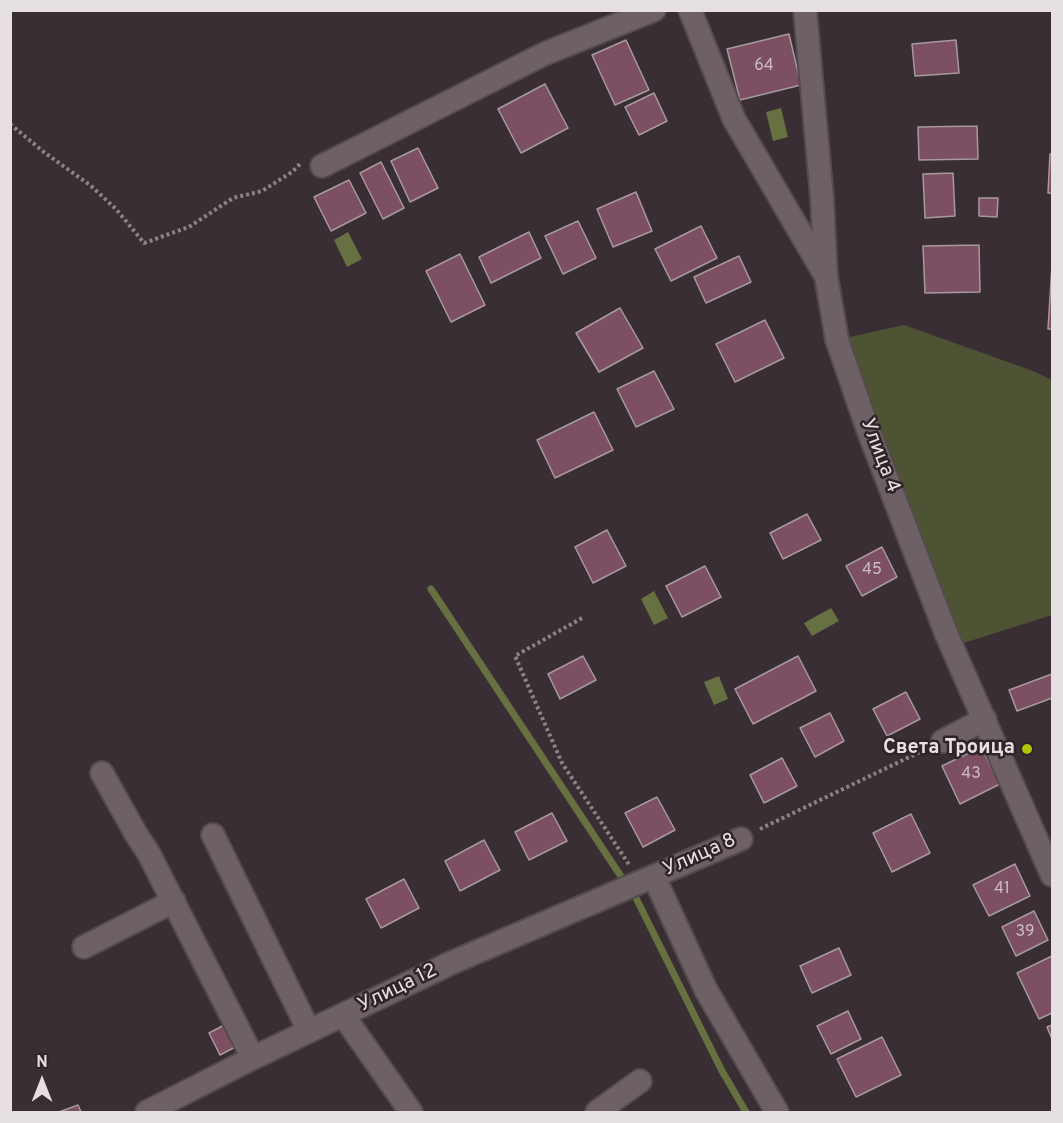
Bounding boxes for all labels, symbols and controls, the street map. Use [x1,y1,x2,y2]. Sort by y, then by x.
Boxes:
house number: 64 [754,57,774,77]
street label: Улица 4 [854,415,904,497]
house number: 45 [862,561,882,581]
place label: Света Троица [883,737,1015,761]
marker: Света Троица [1020,742,1034,756]
house number: 43 [961,765,981,785]
street label: Улица 8 [660,829,740,883]
house number: 41 [994,880,1010,900]
house number: 39 [1016,923,1034,943]
street label: Улица 12 [355,960,441,1018]
north arrow [12,1051,72,1111]
text: N [36,1053,48,1073]

